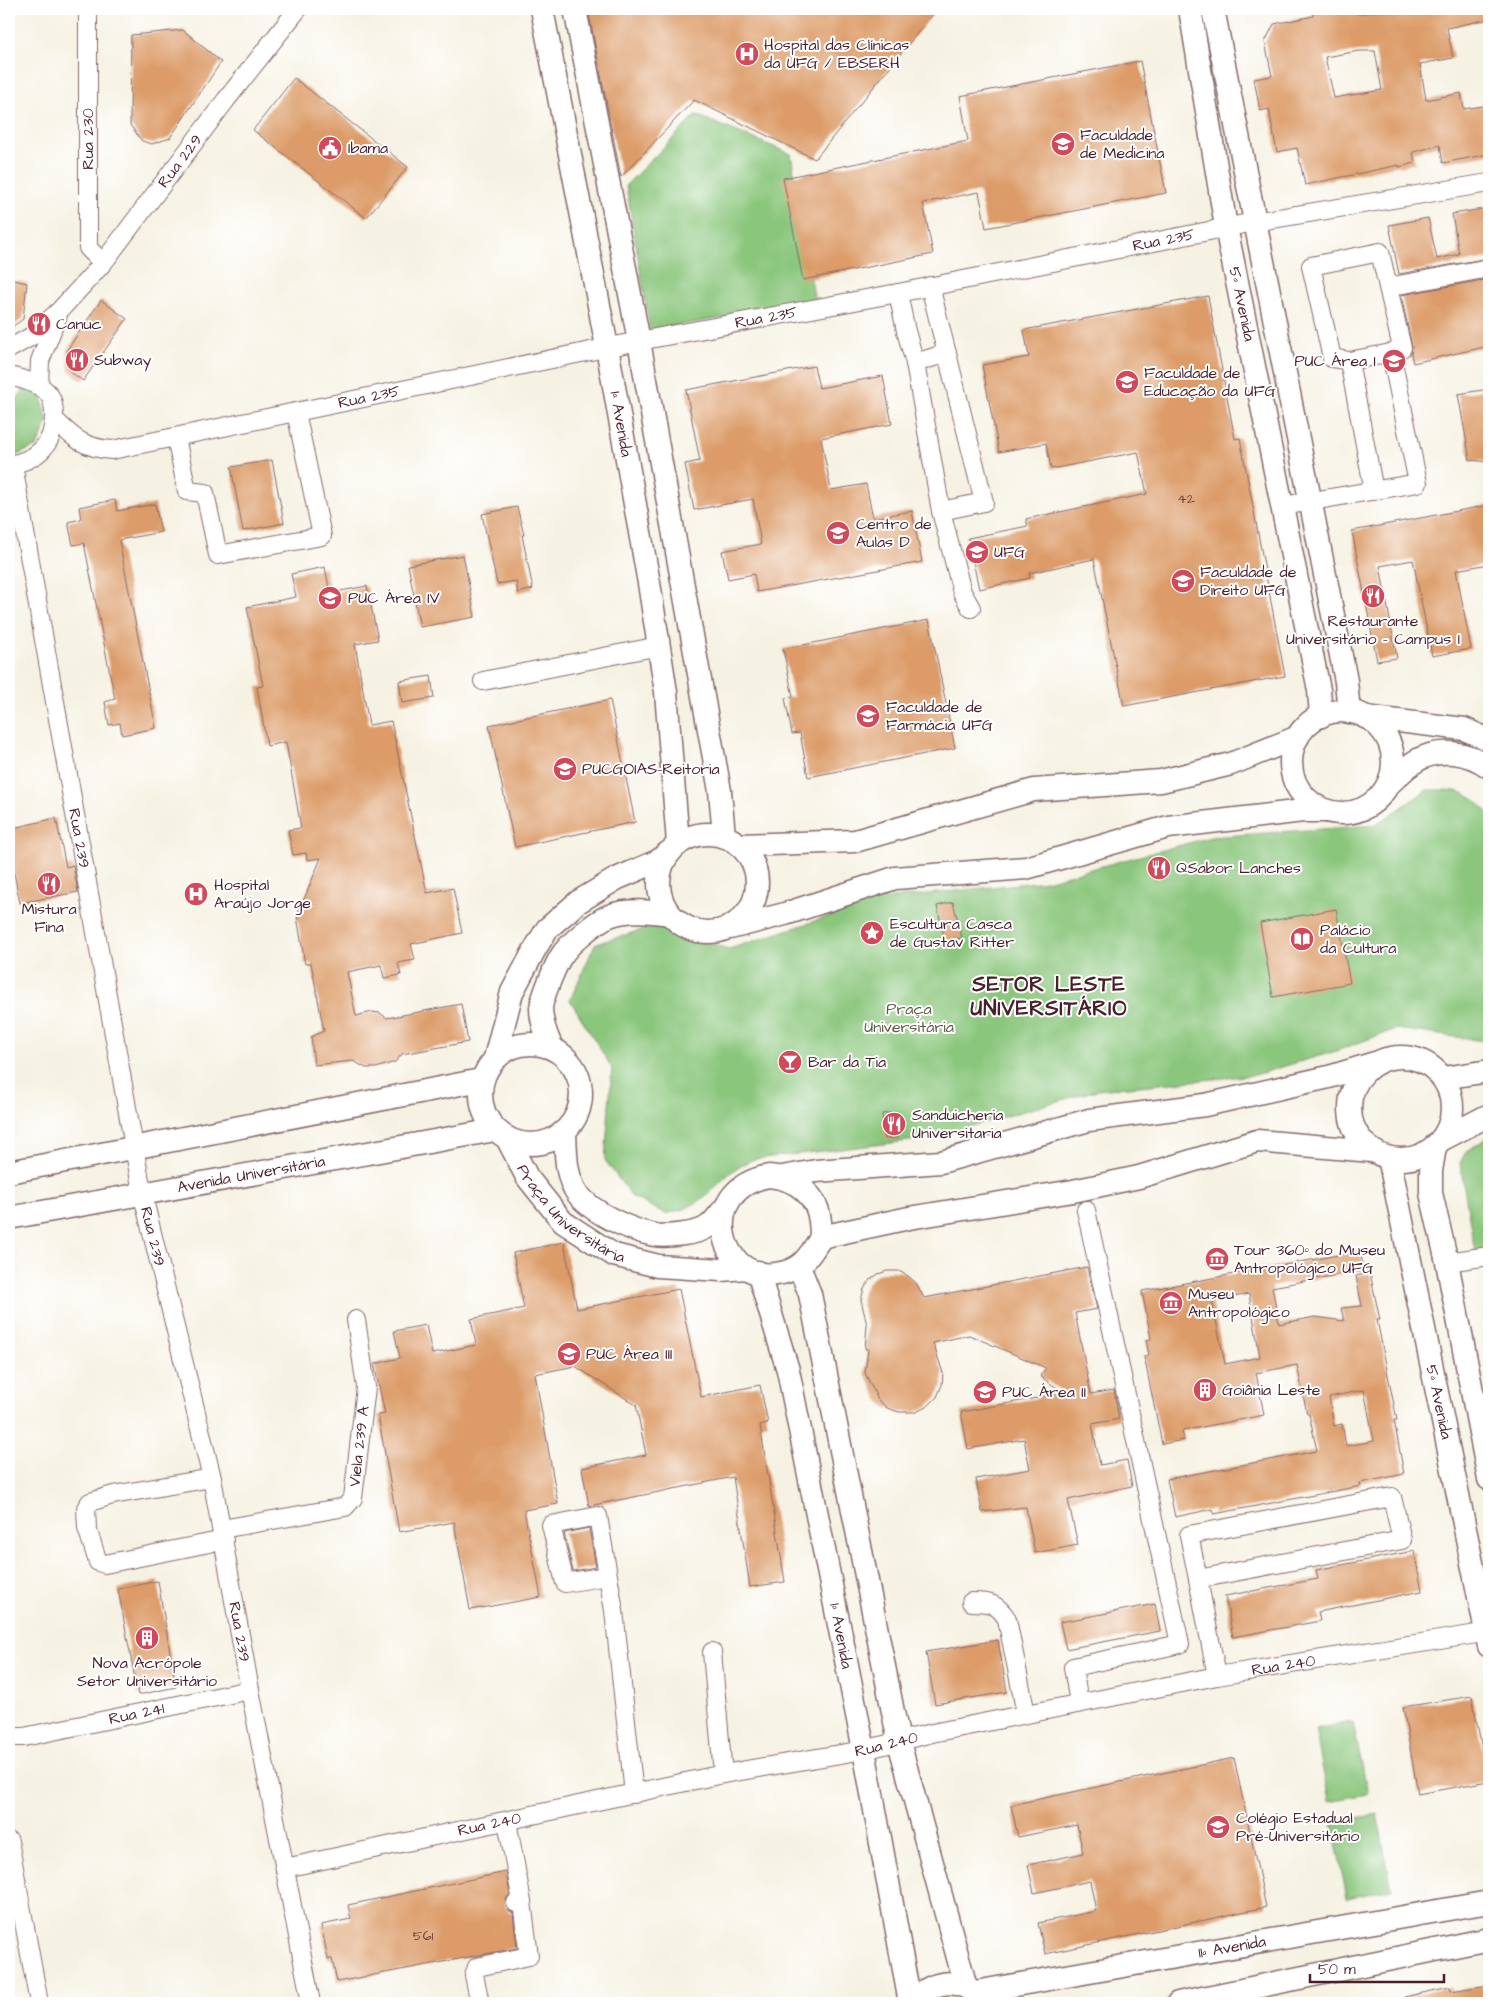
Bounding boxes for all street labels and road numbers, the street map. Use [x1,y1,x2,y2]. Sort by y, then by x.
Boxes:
street label: Rua 230 [77,108,99,170]
street label: Rua 229 [153,130,207,192]
street label: Rua 235 [1131,223,1197,257]
street label: 5ª Avenida [1223,265,1261,343]
street label: Rua 235 [733,301,799,334]
street label: Rua 235 [336,380,402,414]
street label: 1ª Avenida [604,389,638,459]
street label: Rua 239 [63,806,95,870]
street label: Avenida Universitária [175,1150,327,1198]
street label: Praça Universitária [511,1161,627,1268]
street label: Rua 239 [135,1204,171,1268]
street label: 5ª Avenida [1420,1363,1458,1441]
street label: Viela 239 A [343,1405,375,1488]
street label: Rua 239 [223,1600,256,1663]
street label: 1ª Avenida [824,1601,858,1671]
street label: Rua 240 [1250,1649,1317,1681]
street label: Rua 241 [107,1697,166,1730]
street label: Rua 240 [853,1726,920,1762]
street label: Rua 240 [456,1807,523,1842]
street label: 11ª Avenida [1196,1930,1268,1964]

